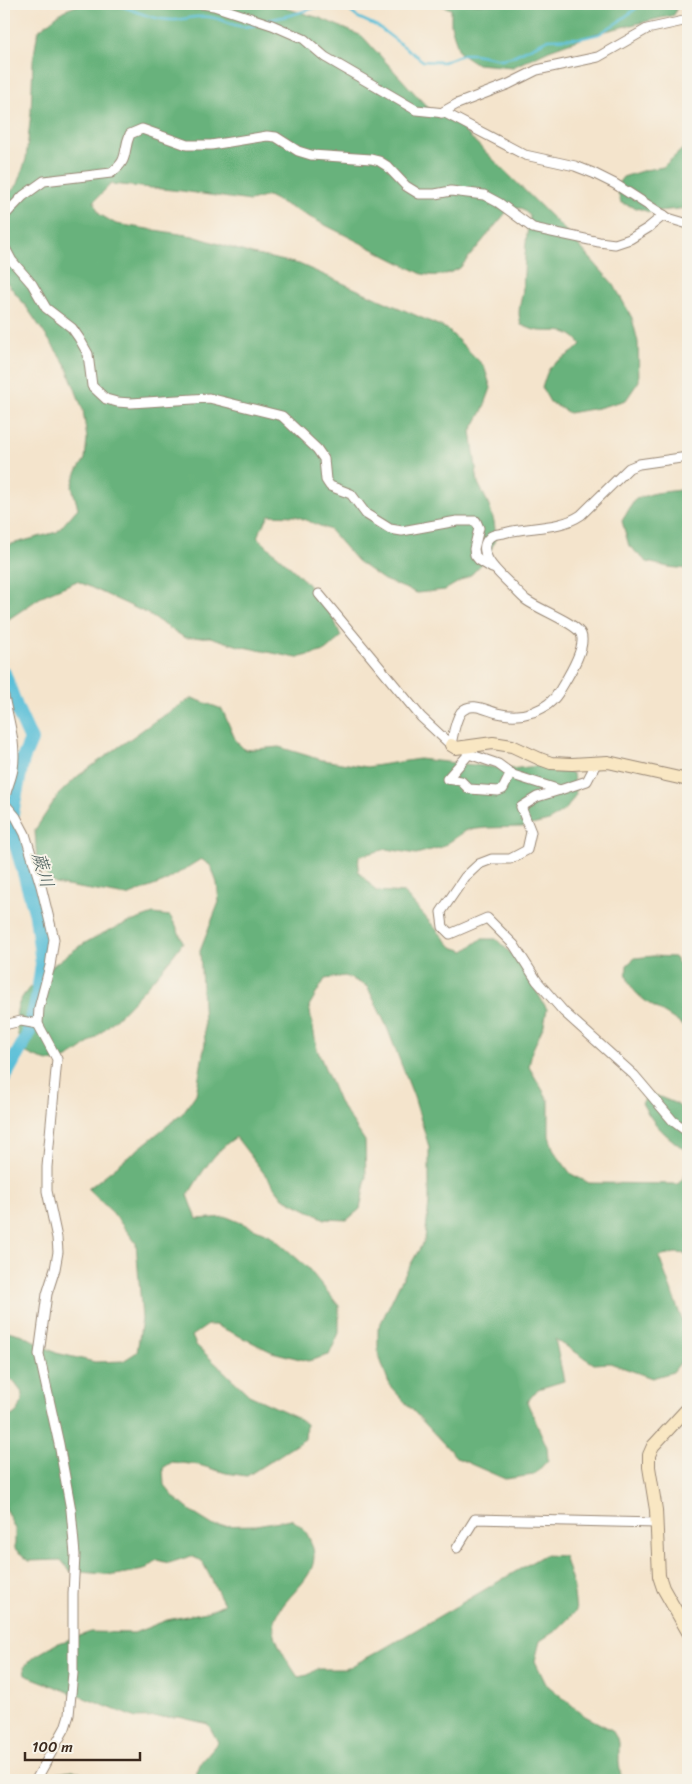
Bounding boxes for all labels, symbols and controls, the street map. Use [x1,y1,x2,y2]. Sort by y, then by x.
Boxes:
water label: 蕨川 [23,848,63,892]
scale bar [25,1729,140,1761]
text: 100 m [32,1734,73,1760]

